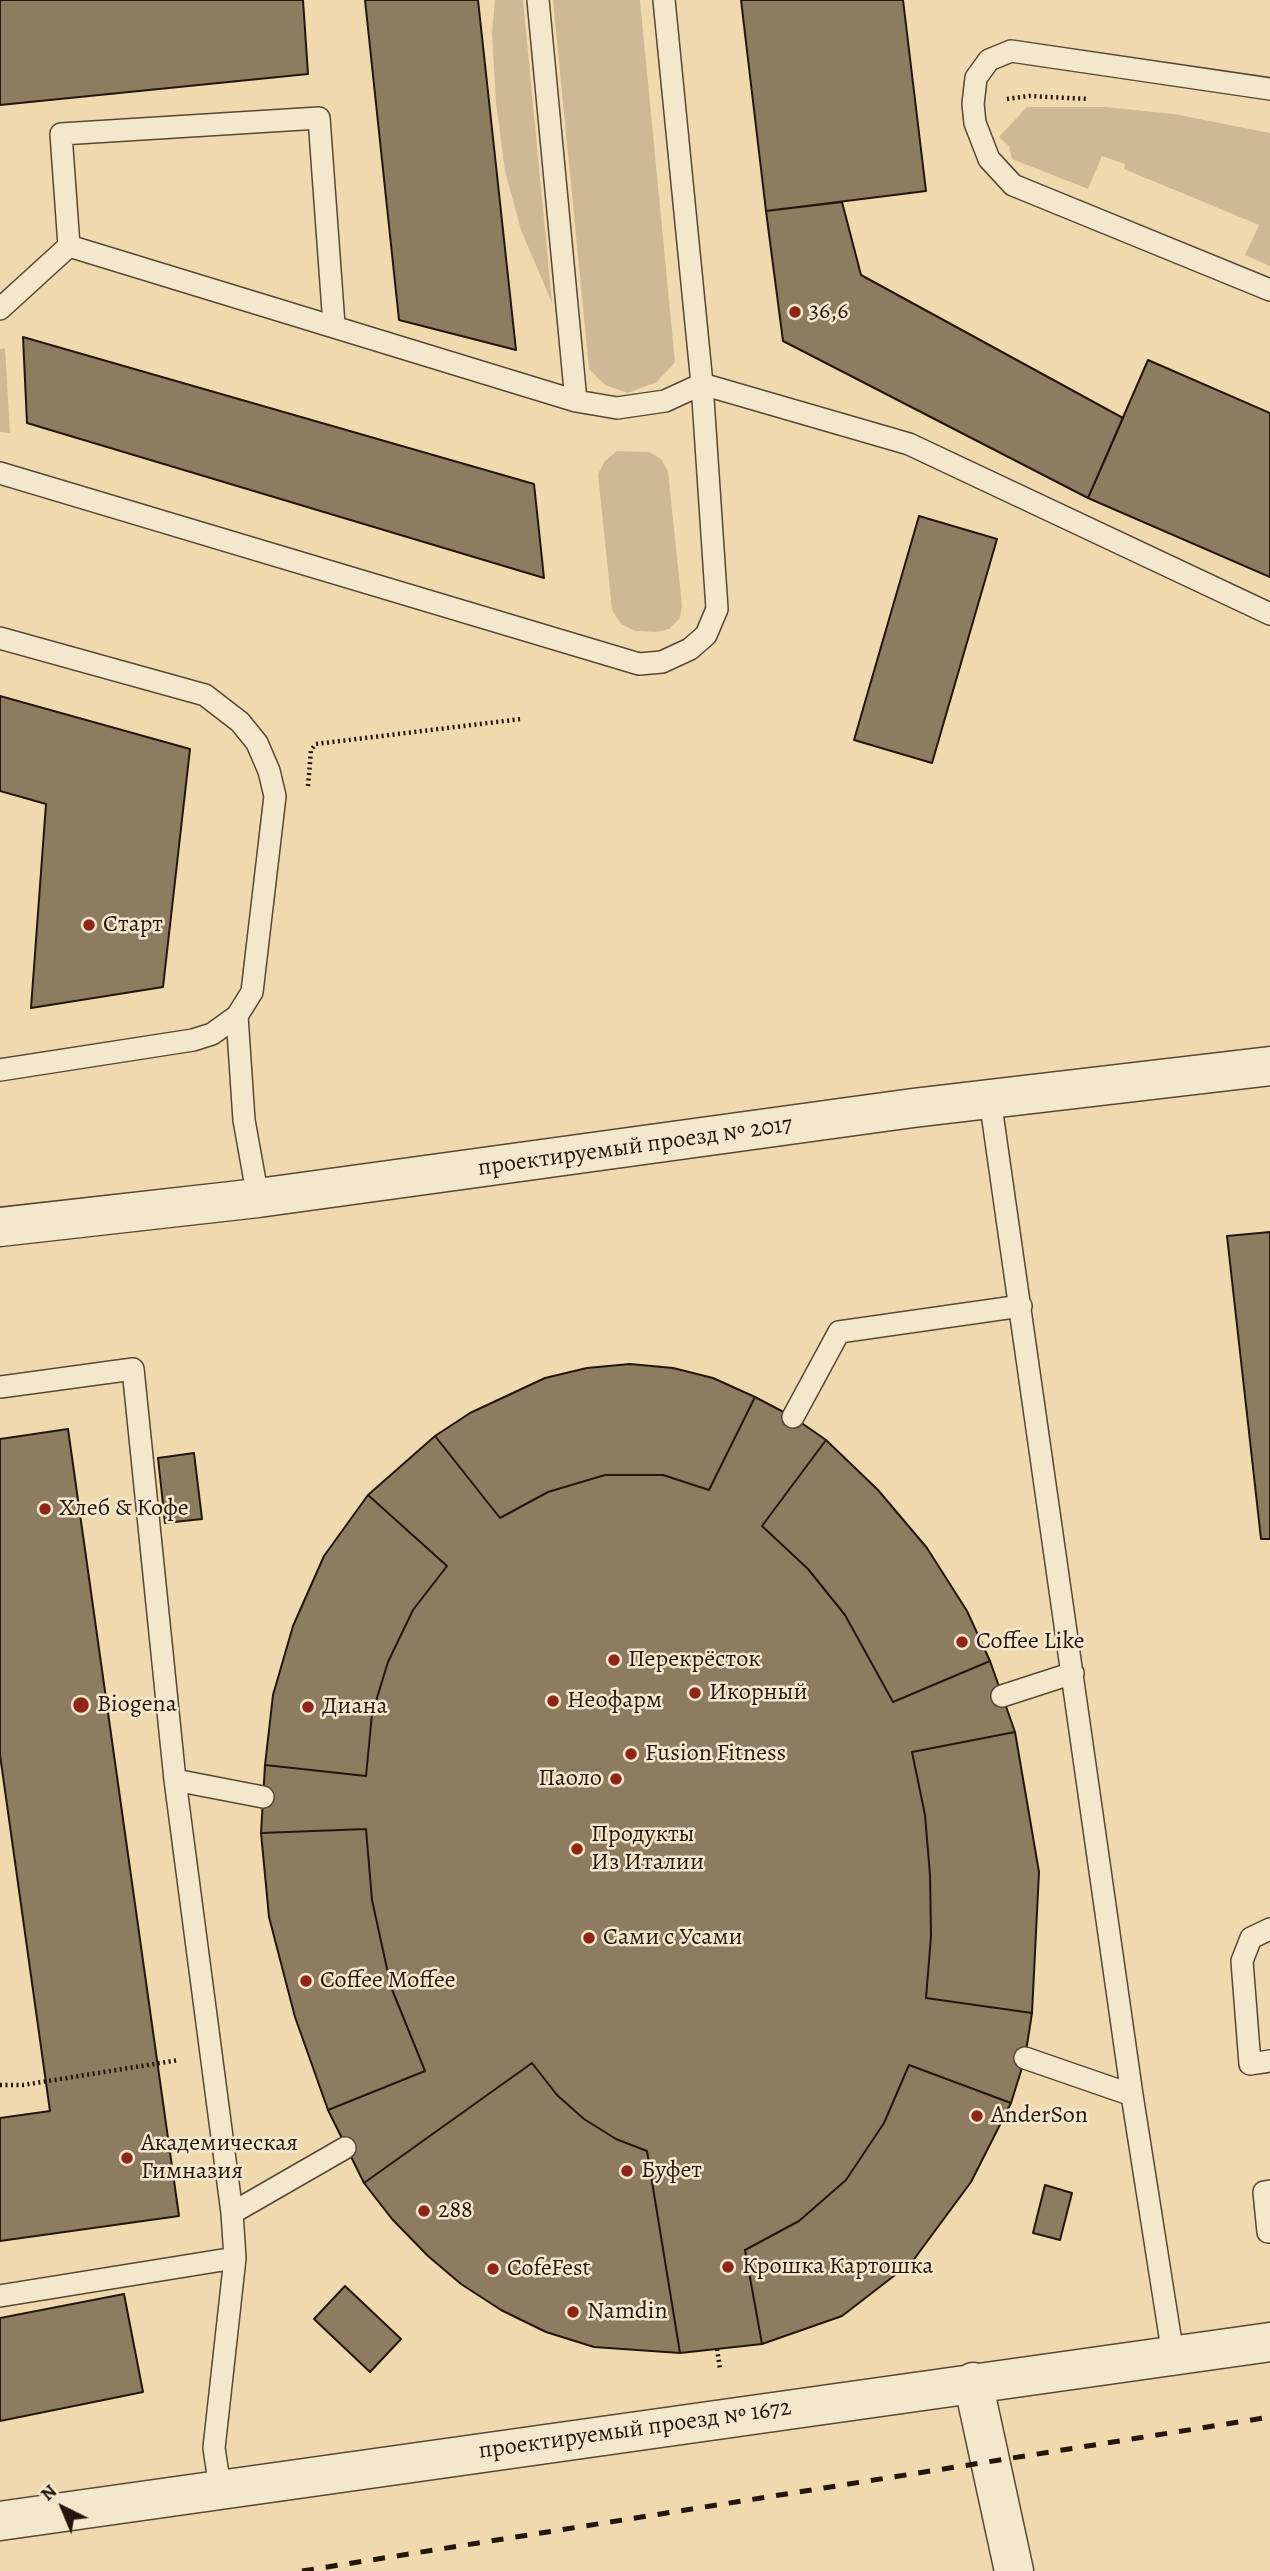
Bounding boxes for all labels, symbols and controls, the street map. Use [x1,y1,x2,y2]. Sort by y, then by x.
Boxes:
place label: 36,6 [809,298,848,326]
marker: 36,6 [787,304,803,320]
place label: Старт [103,911,163,939]
marker: Старт [81,917,97,933]
street label: проектируемый проезд № 2017 [476,1111,794,1183]
place label: Хлеб & Кофе [59,1495,189,1523]
marker: Хлеб & Кофе [37,1501,53,1517]
place label: Coffee Like [976,1628,1085,1656]
marker: Coffee Like [954,1634,970,1650]
place label: Перекрёсток [628,1646,761,1674]
marker: Перекрёсток [606,1652,622,1668]
place label: Икорный [709,1679,808,1707]
marker: Икорный [687,1685,703,1701]
place label: Неофарм [567,1687,662,1715]
place label: Biogena [97,1691,177,1719]
place label: Диана [322,1693,387,1721]
marker: Неофарм [545,1693,561,1709]
marker: Biogena [71,1695,91,1715]
marker: Диана [300,1699,316,1715]
place label: Fusion Fitness [645,1740,786,1768]
marker: Fusion Fitness [623,1746,639,1762]
place label: Паоло [538,1765,602,1793]
marker: Паоло [608,1771,624,1787]
place label: Продукты Из Италии [591,1821,704,1877]
marker: Продукты Из Италии [569,1841,585,1857]
place label: Сами с Усами [603,1924,743,1952]
marker: Сами с Усами [581,1930,597,1946]
place label: Coffee Moffee [320,1967,455,1995]
marker: Coffee Moffee [298,1973,314,1989]
place label: AnderSon [991,2102,1088,2130]
marker: AnderSon [969,2108,985,2124]
place label: Академическая Гимназия [141,2130,298,2186]
marker: Академическая Гимназия [119,2150,135,2166]
place label: Буфет [641,2157,702,2185]
marker: Буфет [619,2163,635,2179]
place label: 288 [438,2197,473,2225]
marker: 288 [416,2203,432,2219]
place label: Крошка Картошка [742,2253,933,2281]
place label: CofeFest [507,2255,591,2283]
marker: Крошка Картошка [720,2259,736,2275]
marker: CofeFest [485,2261,501,2277]
place label: Namdin [587,2298,668,2326]
marker: Namdin [565,2304,581,2320]
street label: проектируемый проезд № 1672 [477,2394,793,2466]
north arrow [28,2473,98,2543]
text: N [35,2478,63,2507]

